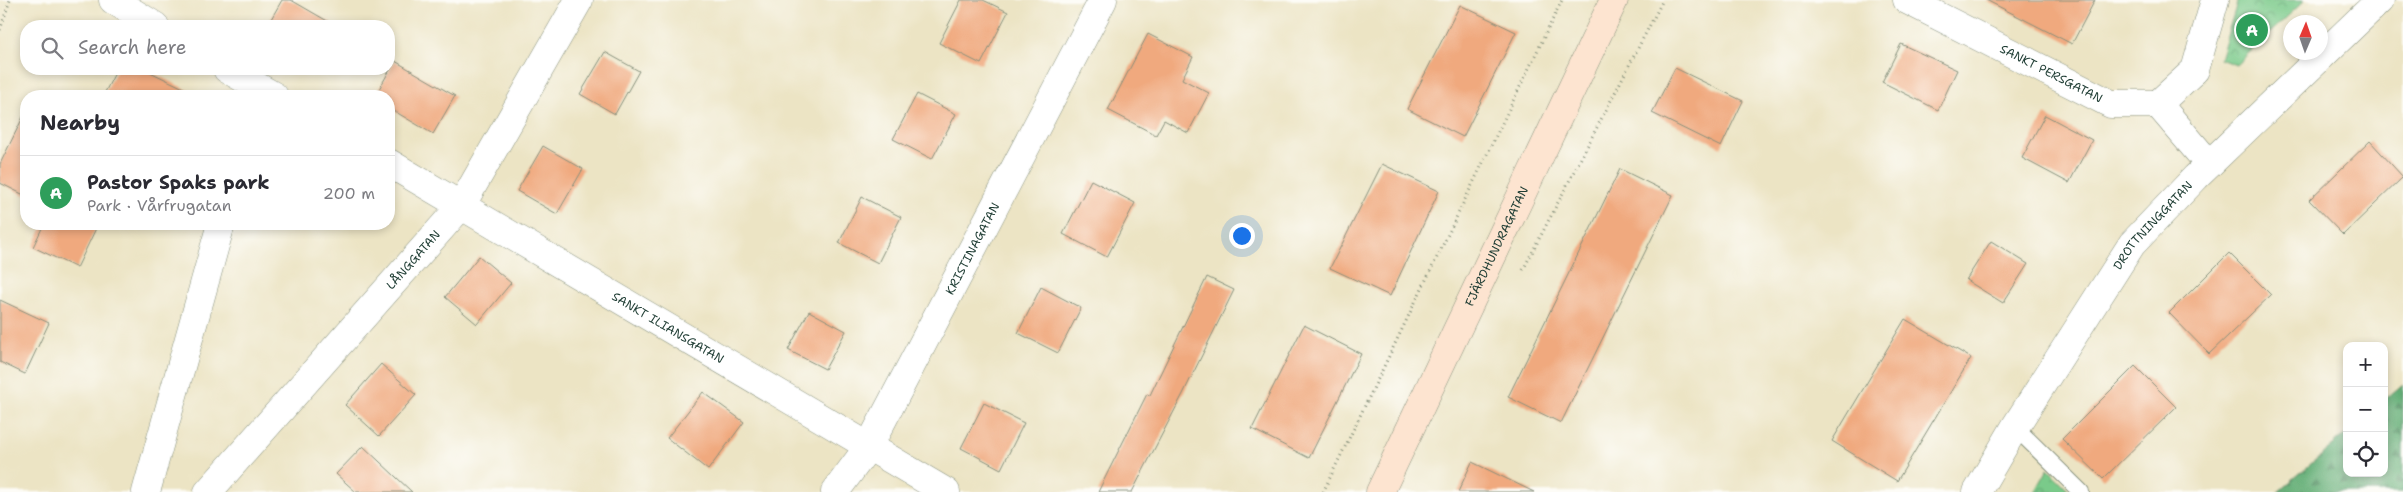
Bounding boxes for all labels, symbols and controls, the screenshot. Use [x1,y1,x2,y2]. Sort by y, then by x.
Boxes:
pin: A [2236,11,2268,49]
north arrow [2283,15,2328,60]
search box [20,20,395,75]
icon: search [38,34,66,62]
text: Search here [78,35,187,60]
street label: SANKT PERSGATAN [1997,41,2105,106]
text: Nearby [40,109,120,137]
text: Pastor Spaks park [87,170,270,195]
street label: DROTTNINGGATAN [2110,178,2196,273]
text: A [50,183,62,204]
text: 200 m [323,183,375,204]
street label: FJÄRDHUNDRAGATAN [1461,184,1532,309]
text: Park · Vårfrugatan [87,195,232,216]
street label: KRISTINAGATAN [942,200,1003,298]
your location [1229,223,1255,249]
street label: LÅNGGATAN [383,227,444,293]
street label: SANKT ILIANSGATAN [609,288,727,367]
map controls [2343,342,2388,477]
button: + [2343,342,2388,387]
button: − [2343,387,2388,432]
button: locate [2343,432,2388,477]

